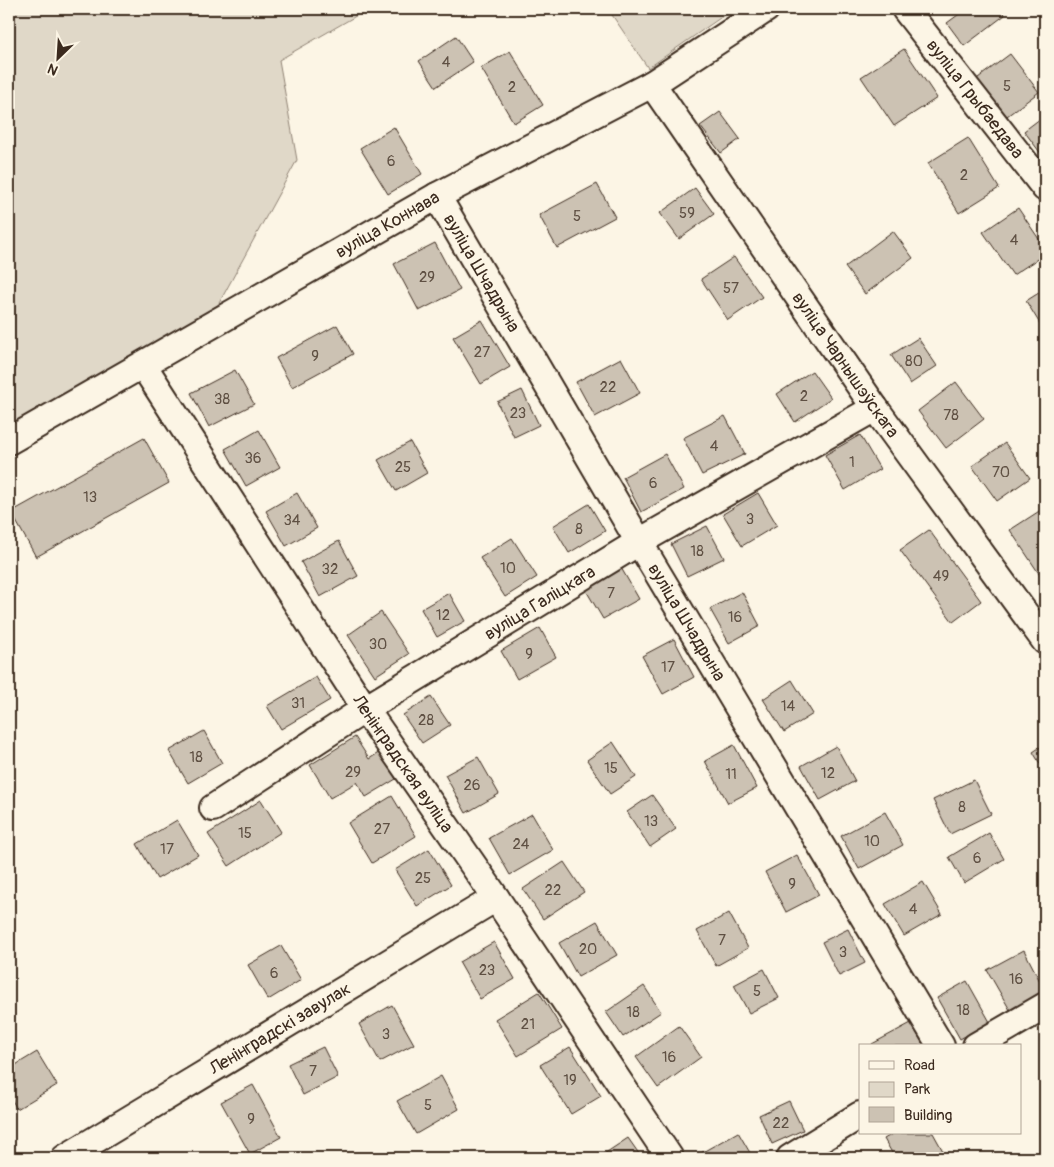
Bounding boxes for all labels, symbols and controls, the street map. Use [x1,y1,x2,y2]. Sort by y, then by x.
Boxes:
north arrow [32,32,82,82]
street label: вуліца Грыбаедава [921,34,1029,163]
house number: 4 [442,53,451,72]
text: N [45,60,61,79]
house number: 5 [1003,77,1011,96]
house number: 2 [508,78,516,97]
house number: 6 [387,152,395,171]
house number: 2 [960,166,968,185]
street label: вуліца Коннава [331,185,444,263]
house number: 59 [679,204,695,223]
house number: 5 [573,207,581,226]
street label: вуліца Шчадрына [438,210,525,336]
house number: 4 [1010,231,1019,250]
house number: 29 [419,268,435,287]
house number: 57 [723,279,739,298]
street label: вуліца Чарнышэўскага [787,287,904,442]
house number: 27 [474,343,490,362]
house number: 9 [311,347,319,366]
house number: 80 [905,352,923,371]
house number: 22 [600,378,616,397]
house number: 2 [800,387,808,406]
house number: 38 [214,390,230,409]
house number: 23 [510,404,526,423]
house number: 78 [943,406,959,425]
house number: 4 [710,437,719,456]
house number: 36 [244,449,262,468]
house number: 1 [849,453,855,472]
house number: 25 [395,458,411,477]
house number: 70 [992,463,1010,482]
house number: 6 [649,474,657,493]
house number: 13 [83,488,97,507]
house number: 3 [746,510,754,529]
house number: 34 [283,511,301,530]
house number: 8 [575,520,583,539]
house number: 18 [690,542,704,561]
house number: 10 [500,559,516,578]
street label: вуліца Шчадрына [643,559,731,685]
house number: 32 [322,560,338,579]
street label: вуліца Галіцкага [480,560,599,645]
house number: 49 [933,567,949,586]
house number: 7 [607,584,615,603]
house number: 12 [436,606,450,625]
house number: 16 [728,608,742,627]
house number: 30 [369,635,387,654]
house number: 9 [525,645,533,664]
house number: 17 [661,658,675,677]
street label: Ленінградская вуліца [347,689,459,837]
house number: 31 [291,694,305,713]
house number: 14 [781,697,796,716]
house number: 28 [418,711,434,730]
house number: 18 [189,748,203,767]
house number: 15 [604,759,618,778]
house number: 29 [345,763,361,782]
house number: 12 [821,764,835,783]
house number: 11 [725,765,737,784]
house number: 26 [463,776,481,795]
house number: 8 [958,798,966,817]
house number: 13 [644,812,658,831]
house number: 27 [374,820,390,839]
house number: 15 [238,824,252,843]
house number: 10 [864,832,880,851]
house number: 24 [512,835,530,854]
house number: 17 [160,840,174,859]
house number: 6 [973,849,981,868]
house number: 25 [415,869,431,888]
house number: 9 [788,875,796,894]
house number: 22 [545,881,561,900]
house number: 4 [909,900,918,919]
house number: 7 [718,931,726,950]
house number: 20 [579,940,597,959]
house number: 3 [839,943,847,962]
house number: 23 [479,961,495,980]
house number: 6 [270,964,278,983]
house number: 16 [1009,970,1023,989]
street label: Ленінградскі завулак [204,977,355,1080]
house number: 5 [753,982,761,1001]
house number: 18 [956,1001,970,1020]
house number: 18 [626,1003,640,1022]
house number: 21 [521,1015,535,1034]
house number: 3 [382,1025,390,1044]
legend [859,1044,1022,1134]
house number: 16 [662,1048,676,1067]
text: Road [904,1056,935,1075]
house number: 7 [309,1062,317,1081]
house number: 19 [563,1071,577,1090]
text: Park [904,1080,931,1099]
house number: 5 [424,1096,432,1115]
text: Building [904,1106,952,1125]
house number: 9 [247,1110,255,1129]
house number: 22 [773,1114,789,1133]

